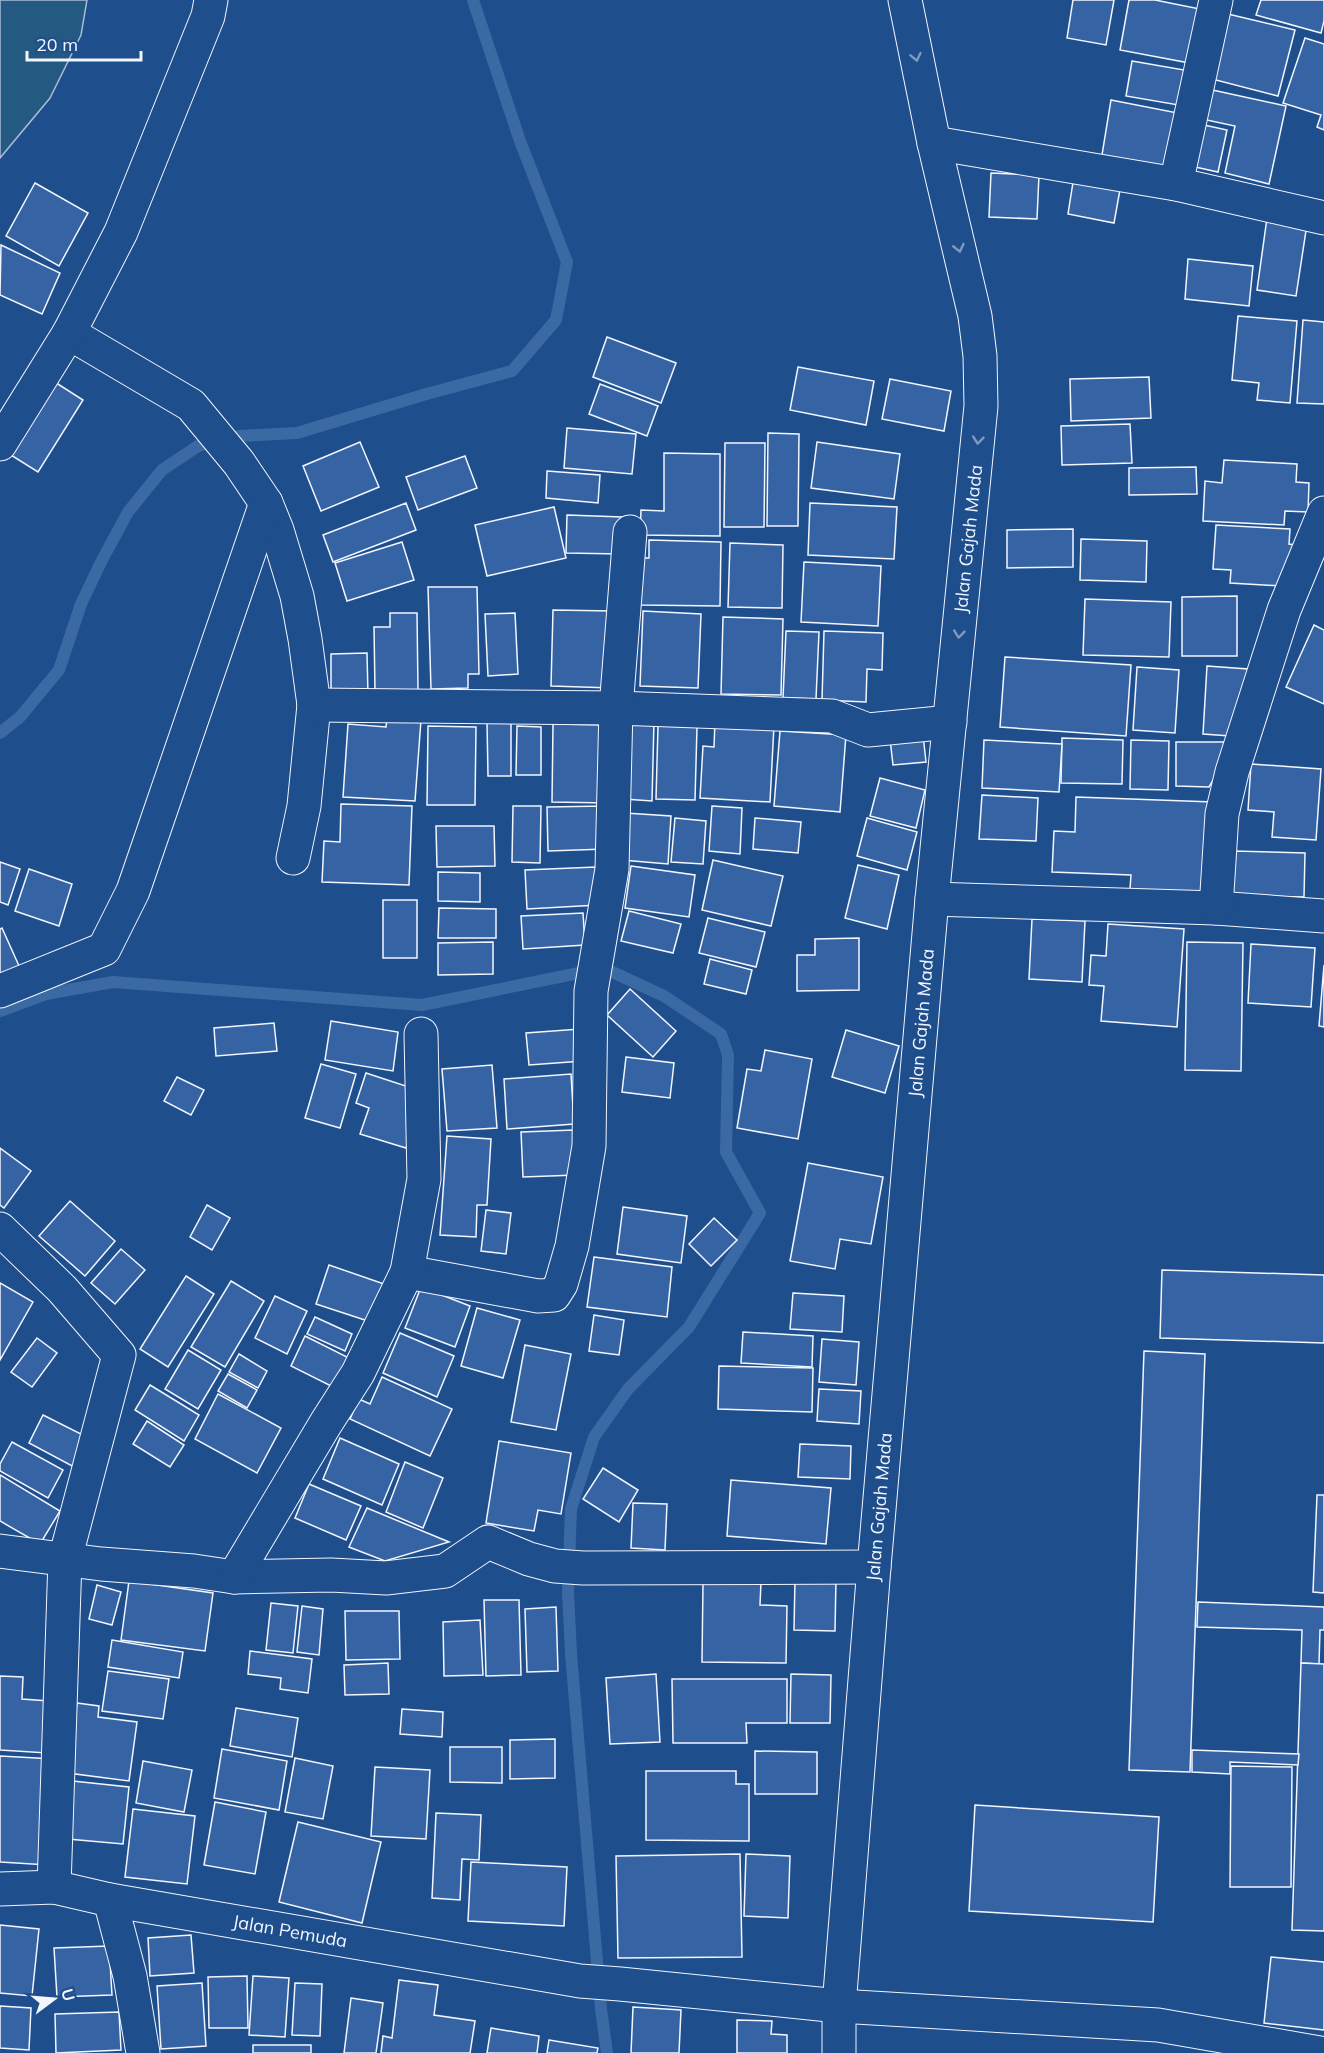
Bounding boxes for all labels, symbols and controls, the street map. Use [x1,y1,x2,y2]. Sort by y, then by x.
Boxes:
scale bar [27,24,141,62]
text: 20 m [36,33,78,56]
one-way arrow [909,52,922,62]
one-way arrow [951,242,964,252]
one-way arrow [972,436,985,445]
street label: Jalan Gajah Mada [949,464,987,614]
one-way arrow [953,630,966,639]
street label: Jalan Gajah Mada [903,948,939,1098]
street label: Jalan Gajah Mada [861,1432,897,1582]
street label: Jalan Pemuda [231,1910,349,1952]
north arrow [24,1969,84,2029]
text: U [57,1986,80,2003]

